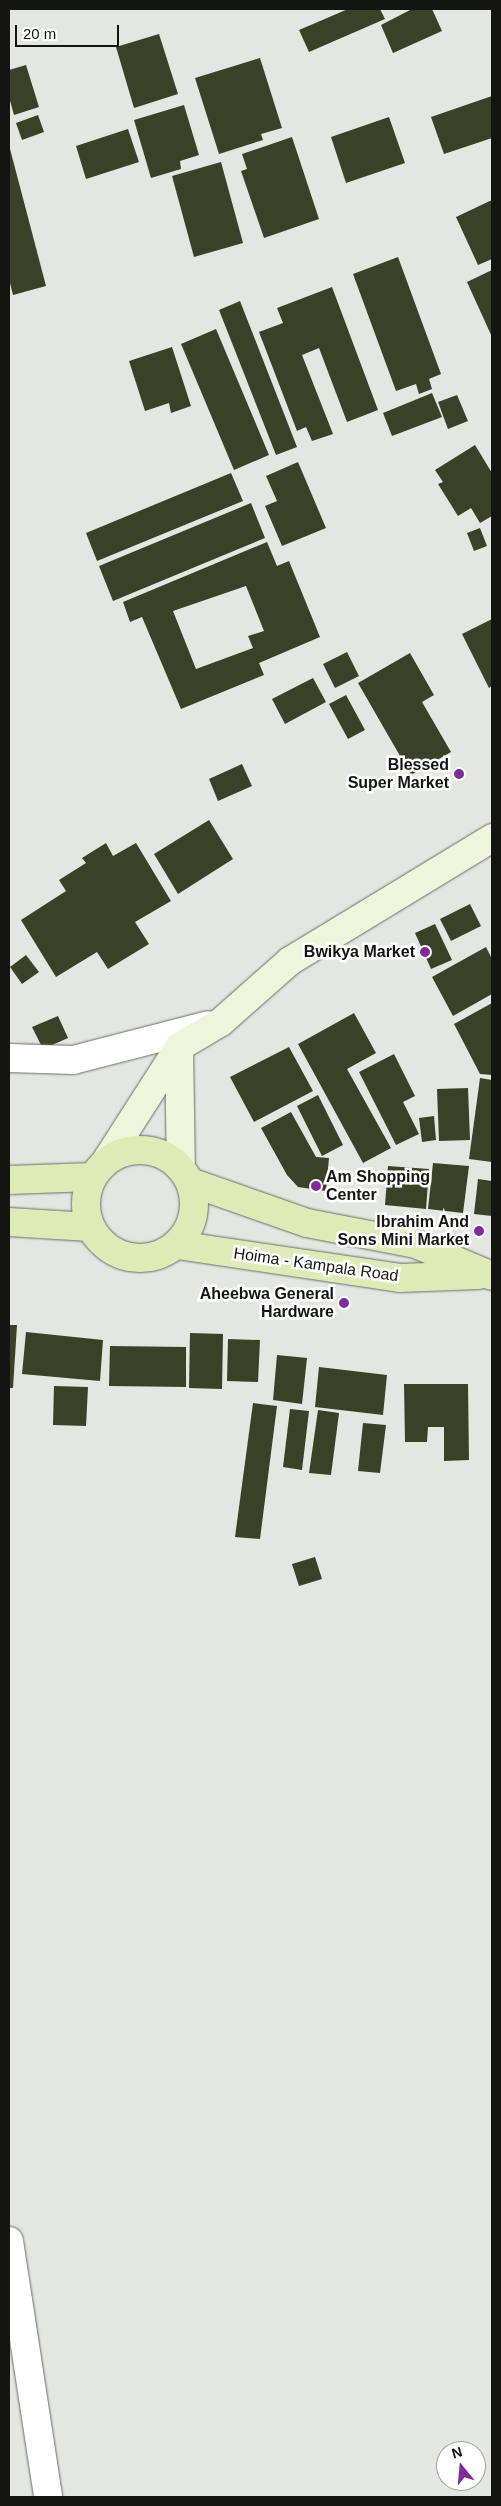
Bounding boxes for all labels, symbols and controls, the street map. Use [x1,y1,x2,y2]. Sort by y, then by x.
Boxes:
scale bar [18,15,121,47]
text: 20 m [23,25,56,42]
place label: Blessed Super Market [348,755,449,793]
marker: Blessed Super Market [453,768,465,780]
place label: Bwikya Market [304,942,415,962]
marker: Bwikya Market [419,946,431,958]
place label: Am Shopping Center [326,1167,430,1205]
marker: Am Shopping Center [310,1180,322,1192]
place label: Ibrahim And Sons Mini Market [337,1212,469,1250]
marker: Ibrahim And Sons Mini Market [473,1225,485,1237]
street label: Hoima - Kampala Road [232,1244,400,1286]
place label: Aheebwa General Hardware [200,1284,334,1322]
marker: Aheebwa General Hardware [338,1297,350,1309]
north arrow [436,2441,486,2491]
text: N [450,2443,464,2462]

